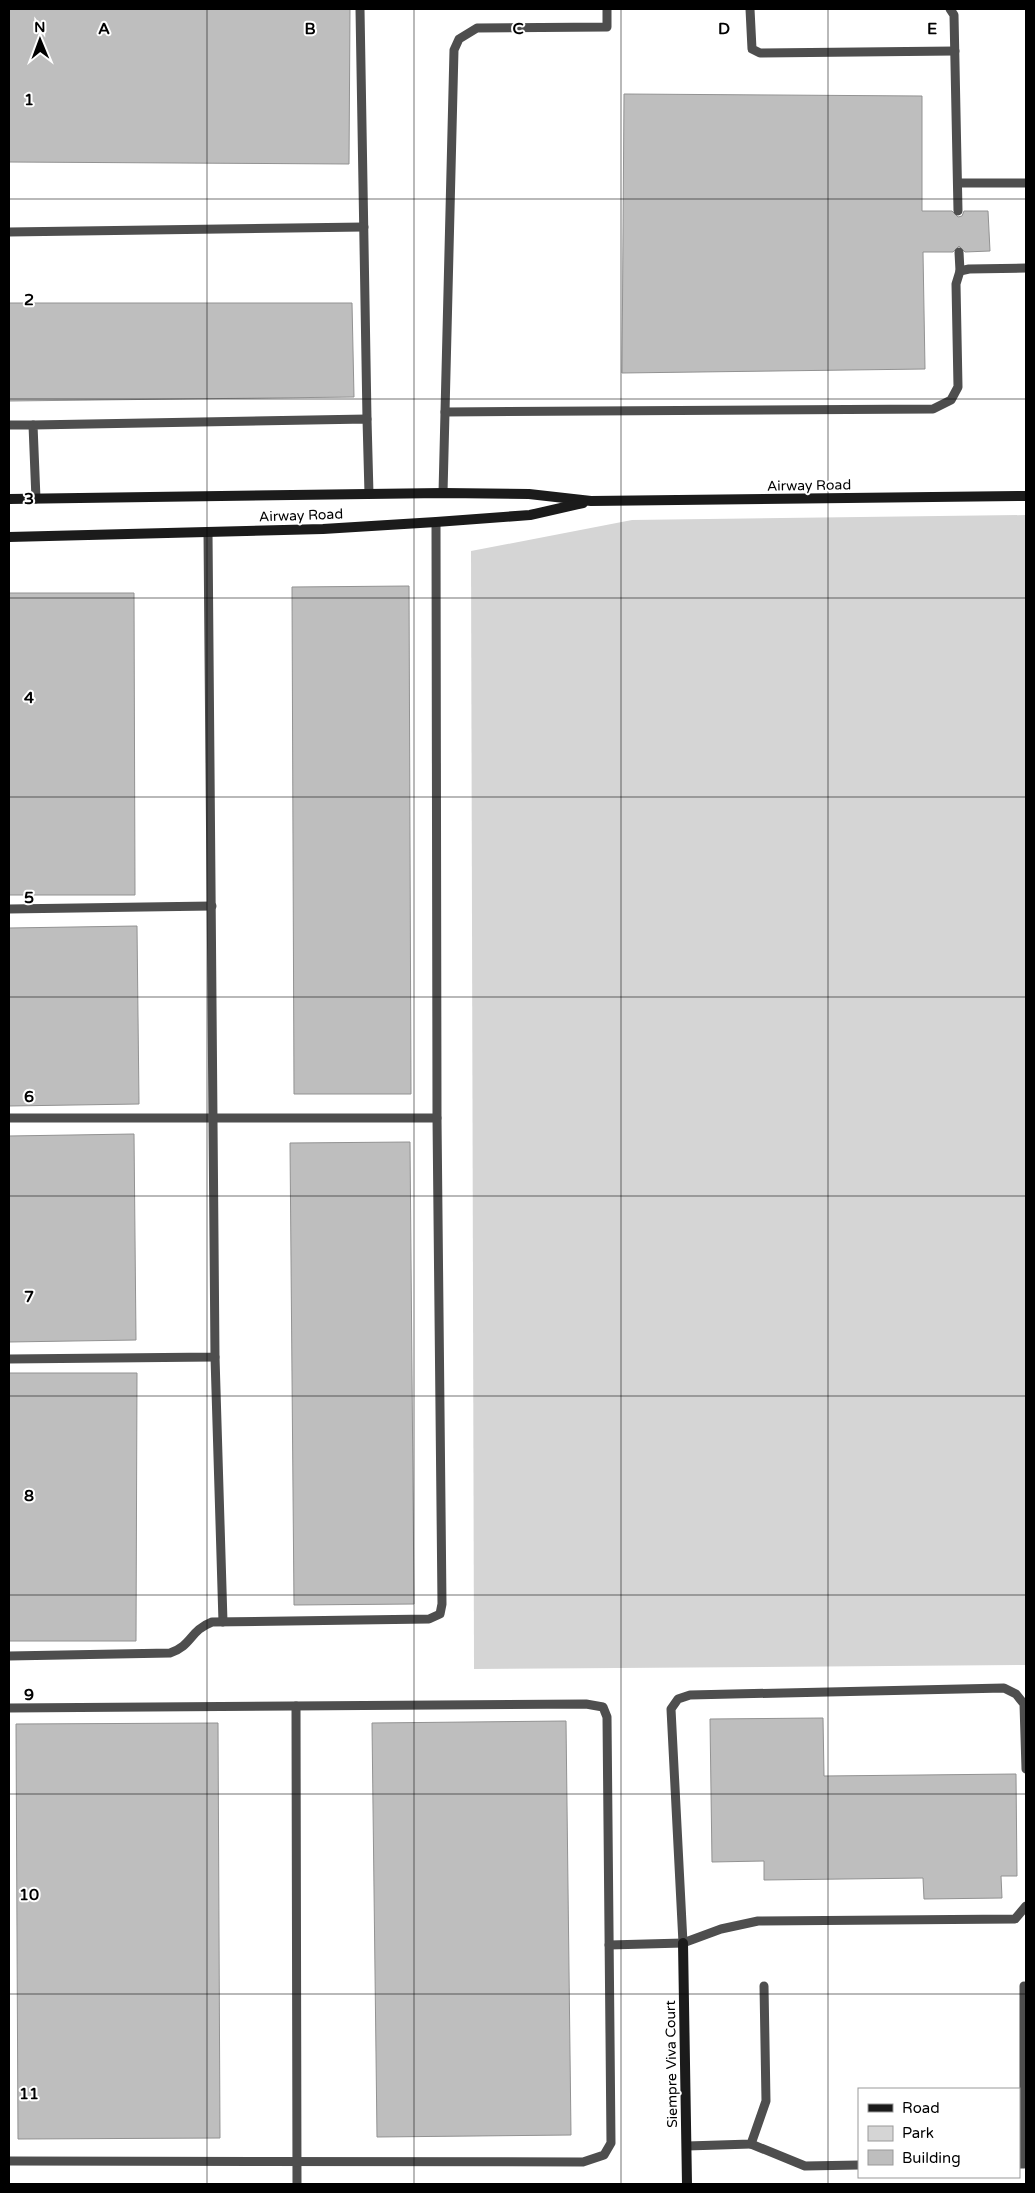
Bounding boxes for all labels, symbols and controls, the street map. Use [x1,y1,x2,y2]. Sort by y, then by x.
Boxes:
north arrow [15,15,65,65]
text: N [34,19,46,36]
text: A [98,19,110,39]
text: B [304,19,316,39]
text: C [512,19,524,39]
text: D [718,19,730,39]
text: E [927,19,937,39]
text: 1 [24,90,34,110]
text: 2 [24,290,34,310]
street label: Airway Road [767,476,851,495]
text: 3 [24,489,34,509]
street label: Airway Road [259,506,343,525]
text: 4 [24,688,34,708]
text: 5 [24,888,34,908]
text: 6 [24,1087,34,1107]
text: 7 [24,1287,34,1307]
text: 8 [24,1486,34,1506]
text: 9 [24,1685,34,1705]
text: 10 [19,1885,39,1905]
street label: Siempre Viva Court [662,1999,681,2128]
text: 11 [19,2084,39,2104]
legend [858,2088,1020,2178]
text: Road [902,2099,940,2117]
text: Park [902,2124,934,2142]
text: Building [902,2149,961,2167]

